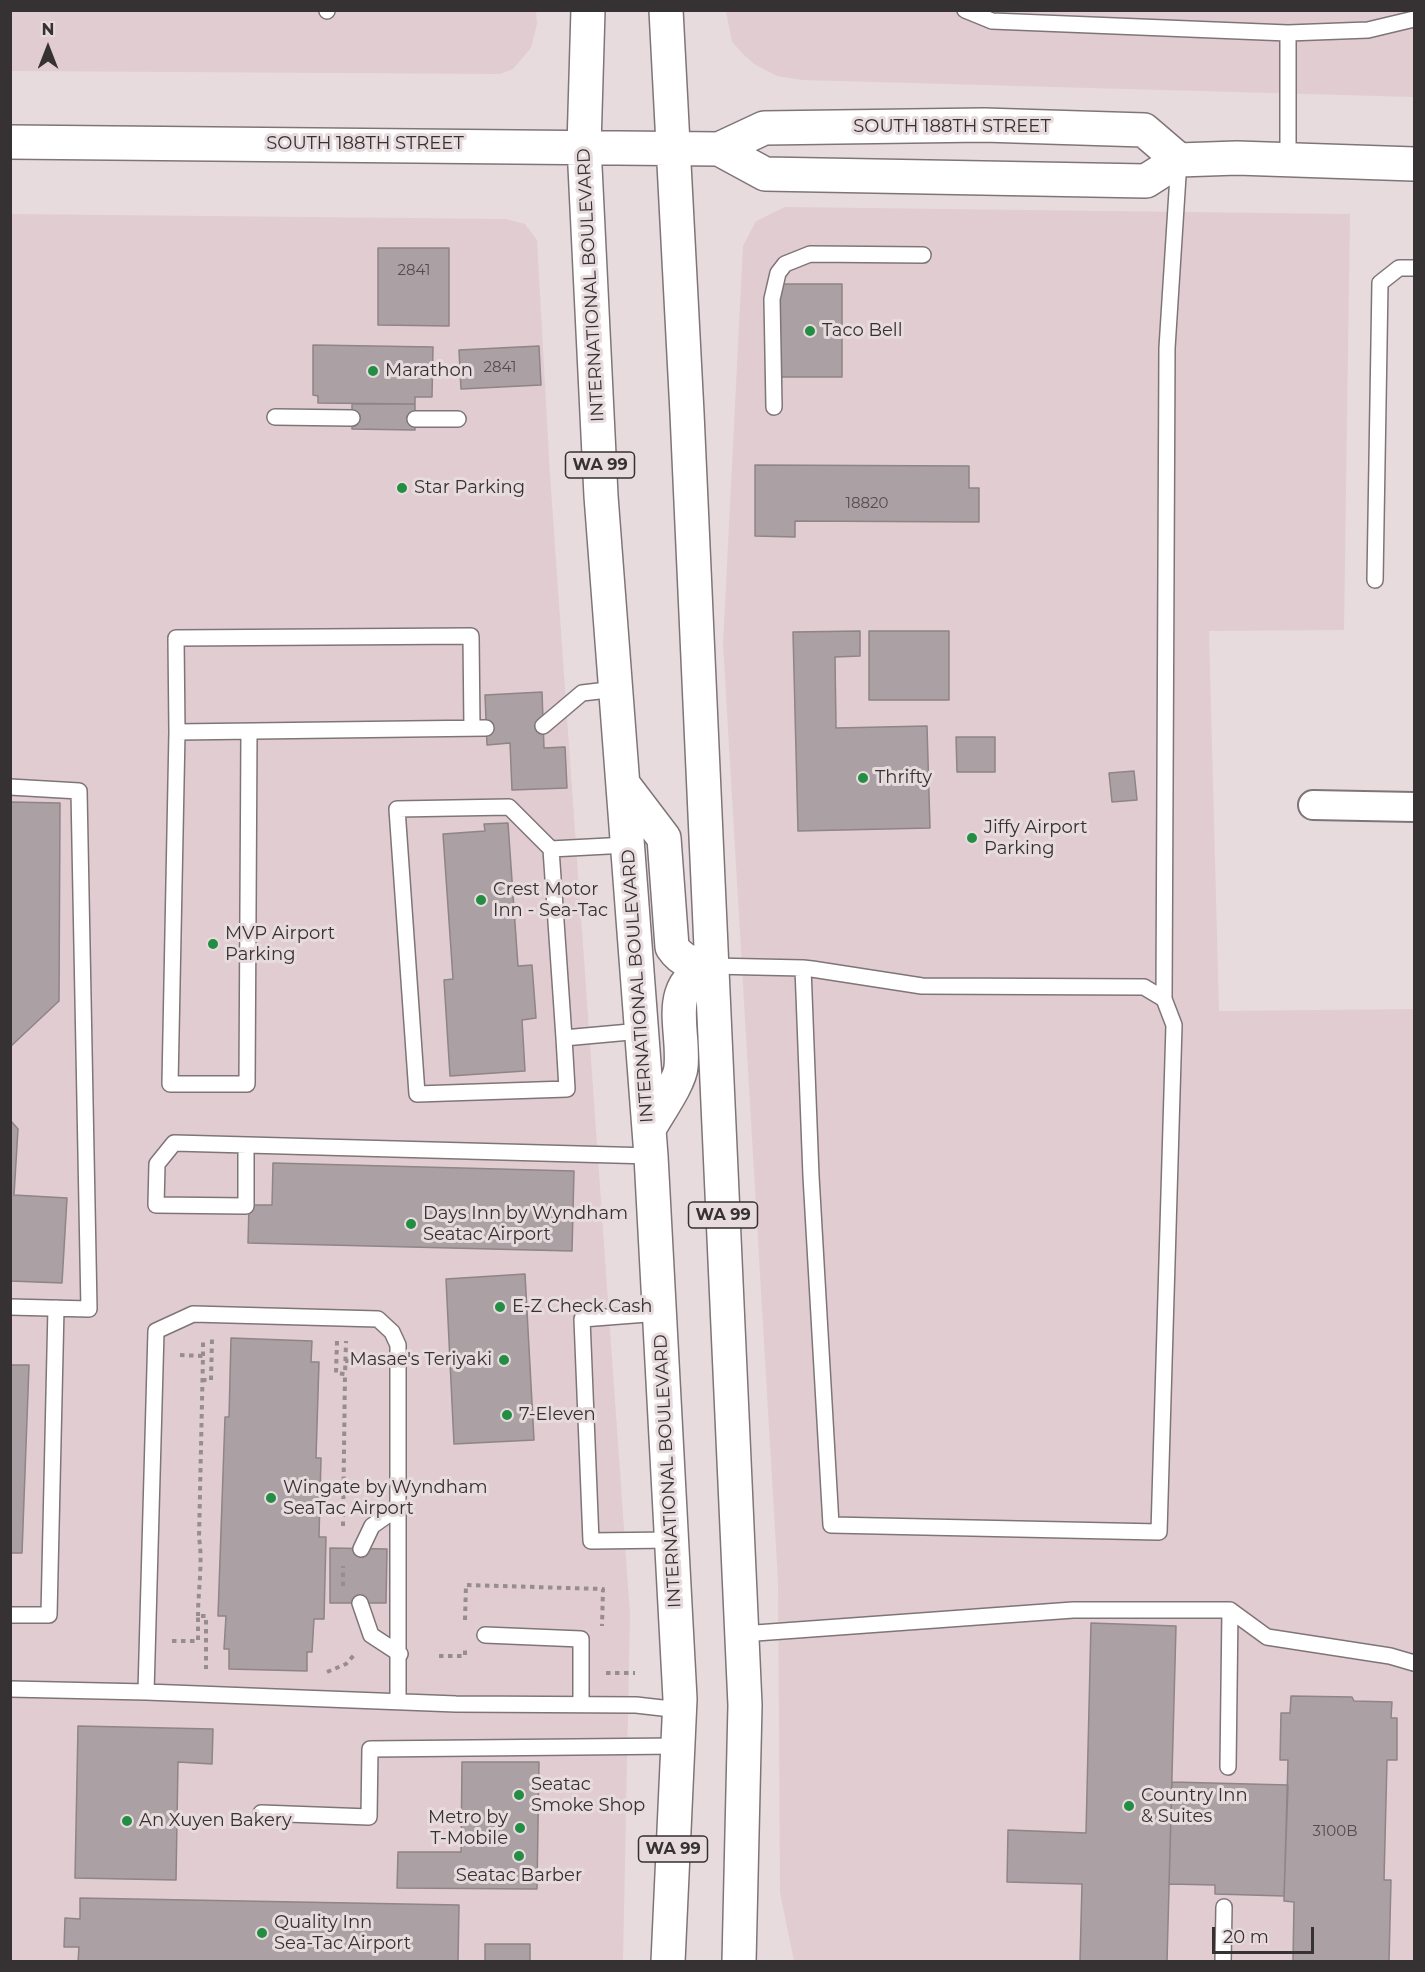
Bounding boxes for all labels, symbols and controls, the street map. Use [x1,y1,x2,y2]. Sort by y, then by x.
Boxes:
north arrow [18,18,78,78]
text: N [42,20,54,39]
street label: SOUTH 188TH STREET [853,116,1051,138]
street label: SOUTH 188TH STREET [266,133,464,155]
street label: INTERNATIONAL BOULEVARD [573,148,609,422]
house number: 2841 [397,262,431,280]
place label: Taco Bell [822,320,903,342]
marker: Taco Bell [803,324,817,338]
house number: 2841 [483,359,517,377]
place label: Marathon [385,360,473,382]
marker: Marathon [366,364,380,378]
road number: WA 99 [566,452,634,478]
place label: Star Parking [414,477,525,499]
marker: Star Parking [395,481,409,495]
house number: 18820 [846,495,888,513]
place label: Thrifty [875,767,932,789]
marker: Thrifty [856,771,870,785]
place label: Jiffy Airport Parking [984,817,1088,860]
marker: Jiffy Airport Parking [965,831,979,845]
street label: INTERNATIONAL BOULEVARD [618,848,658,1124]
place label: Crest Motor Inn - Sea-Tac [493,879,608,922]
marker: Crest Motor Inn - Sea-Tac [474,893,488,907]
place label: MVP Airport Parking [225,923,335,966]
marker: MVP Airport Parking [206,937,220,951]
road number: WA 99 [688,1202,758,1228]
place label: Days Inn by Wyndham Seatac Airport [423,1203,628,1246]
marker: Days Inn by Wyndham Seatac Airport [404,1217,418,1231]
place label: E-Z Check Cash [512,1296,652,1318]
marker: E-Z Check Cash [493,1300,507,1314]
street label: INTERNATIONAL BOULEVARD [650,1334,686,1608]
place label: Masae's Teriyaki [350,1349,492,1371]
marker: Masae's Teriyaki [497,1353,511,1367]
place label: 7-Eleven [519,1404,596,1426]
marker: 7-Eleven [500,1408,514,1422]
place label: Wingate by Wyndham SeaTac Airport [283,1477,488,1520]
marker: Wingate by Wyndham SeaTac Airport [264,1491,278,1505]
place label: Seatac Smoke Shop [531,1774,645,1816]
place label: Country Inn & Suites [1141,1785,1248,1828]
marker: Seatac Smoke Shop [512,1788,526,1802]
marker: Country Inn & Suites [1122,1799,1136,1813]
place label: Metro by T-Mobile [428,1807,508,1850]
place label: An Xuyen Bakery [139,1810,292,1832]
marker: An Xuyen Bakery [120,1814,134,1828]
marker: Metro by T-Mobile [513,1821,527,1835]
house number: 3100B [1312,1823,1358,1841]
road number: WA 99 [638,1836,708,1862]
marker: Seatac Barber [512,1849,526,1863]
place label: Seatac Barber [456,1865,582,1887]
place label: Quality Inn Sea-Tac Airport [274,1912,411,1954]
scale bar [1215,1915,1317,1953]
marker: Quality Inn Sea-Tac Airport [255,1926,269,1940]
text: 20 m [1223,1926,1269,1948]

